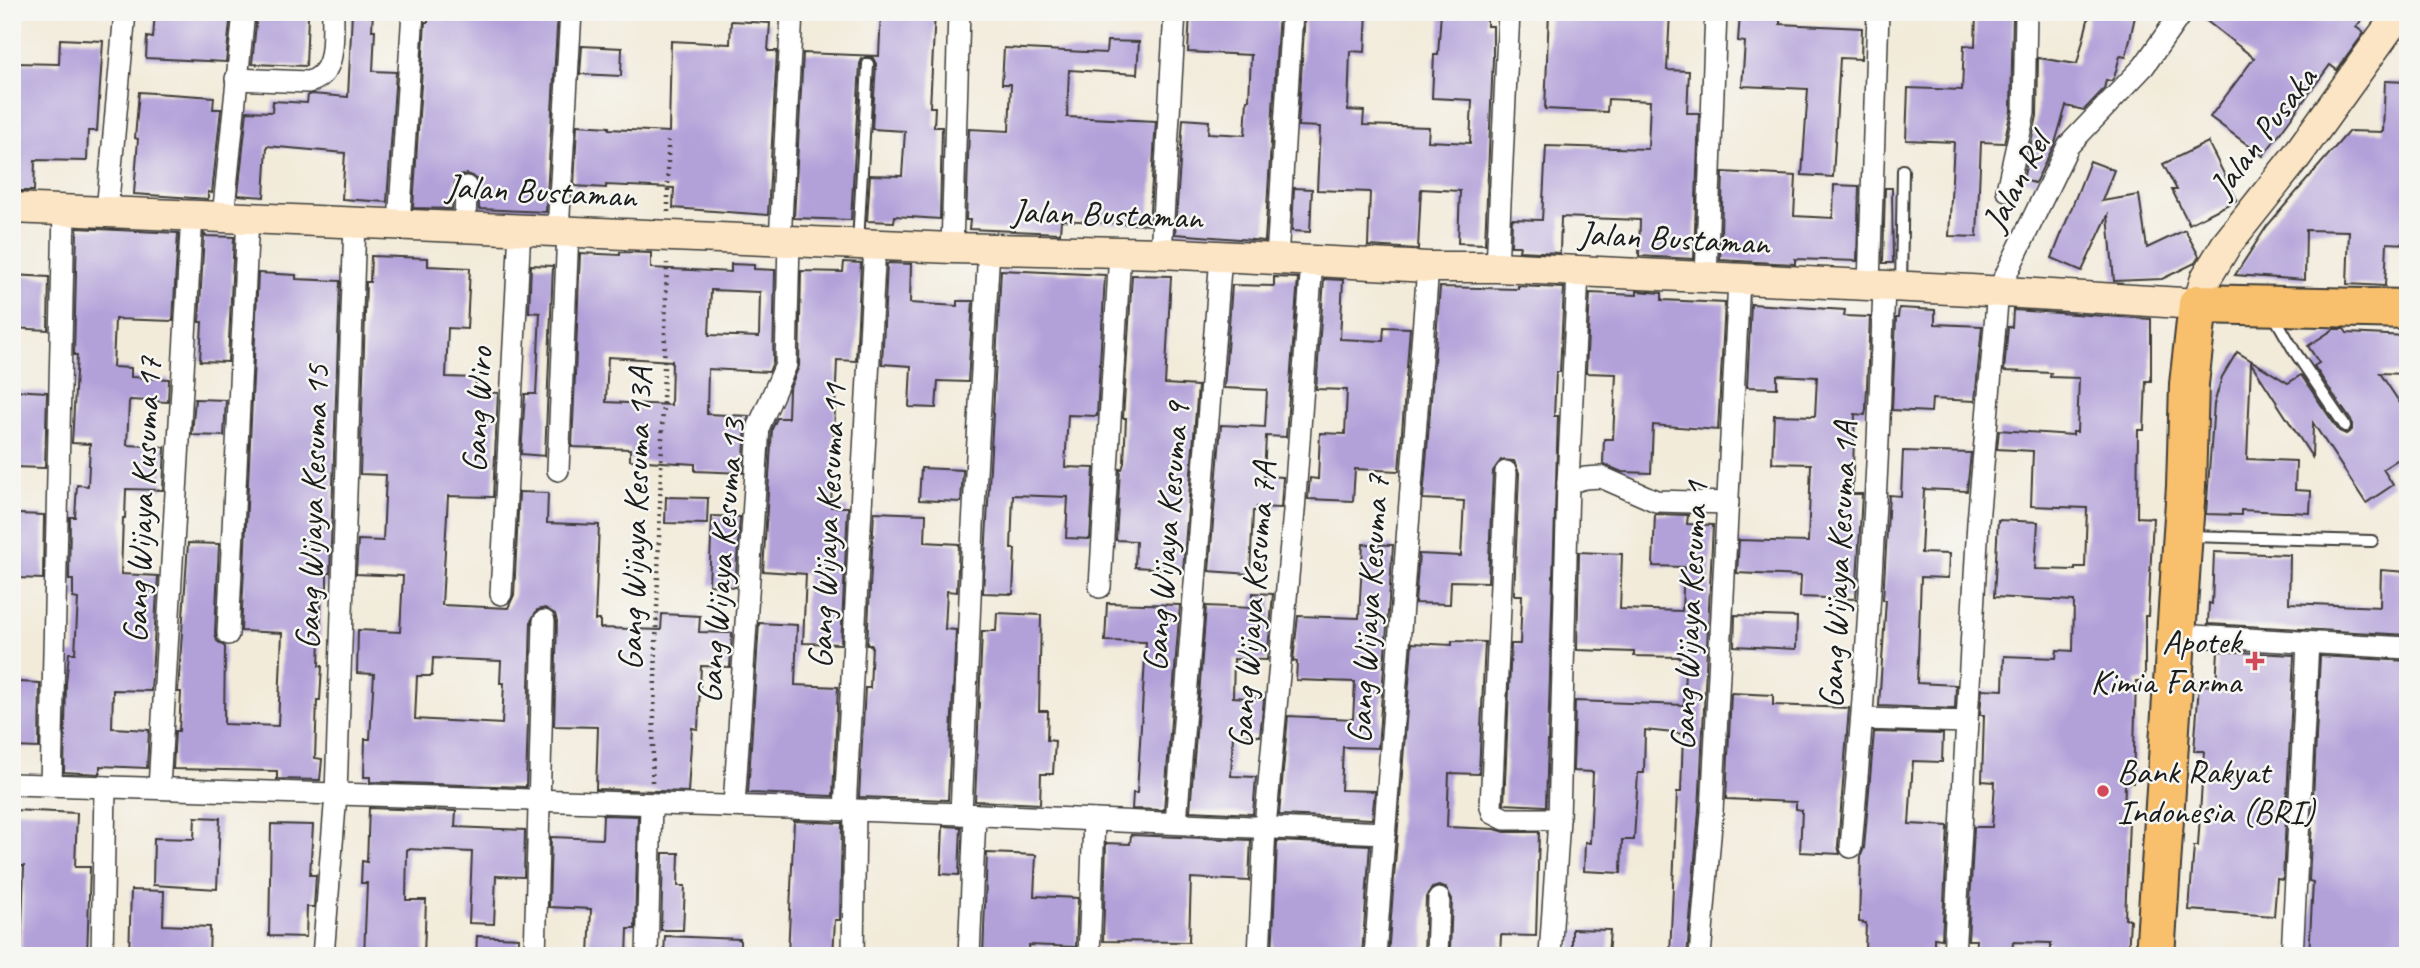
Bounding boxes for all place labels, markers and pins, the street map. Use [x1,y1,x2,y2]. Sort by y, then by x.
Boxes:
place label: Apotek Kimia Farma [2091,619,2243,704]
marker: Apotek Kimia Farma [2247,653,2263,669]
place label: Bank Rakyat Indonesia (BRI) [2117,749,2317,834]
marker: Bank Rakyat Indonesia (BRI) [2095,783,2111,799]

